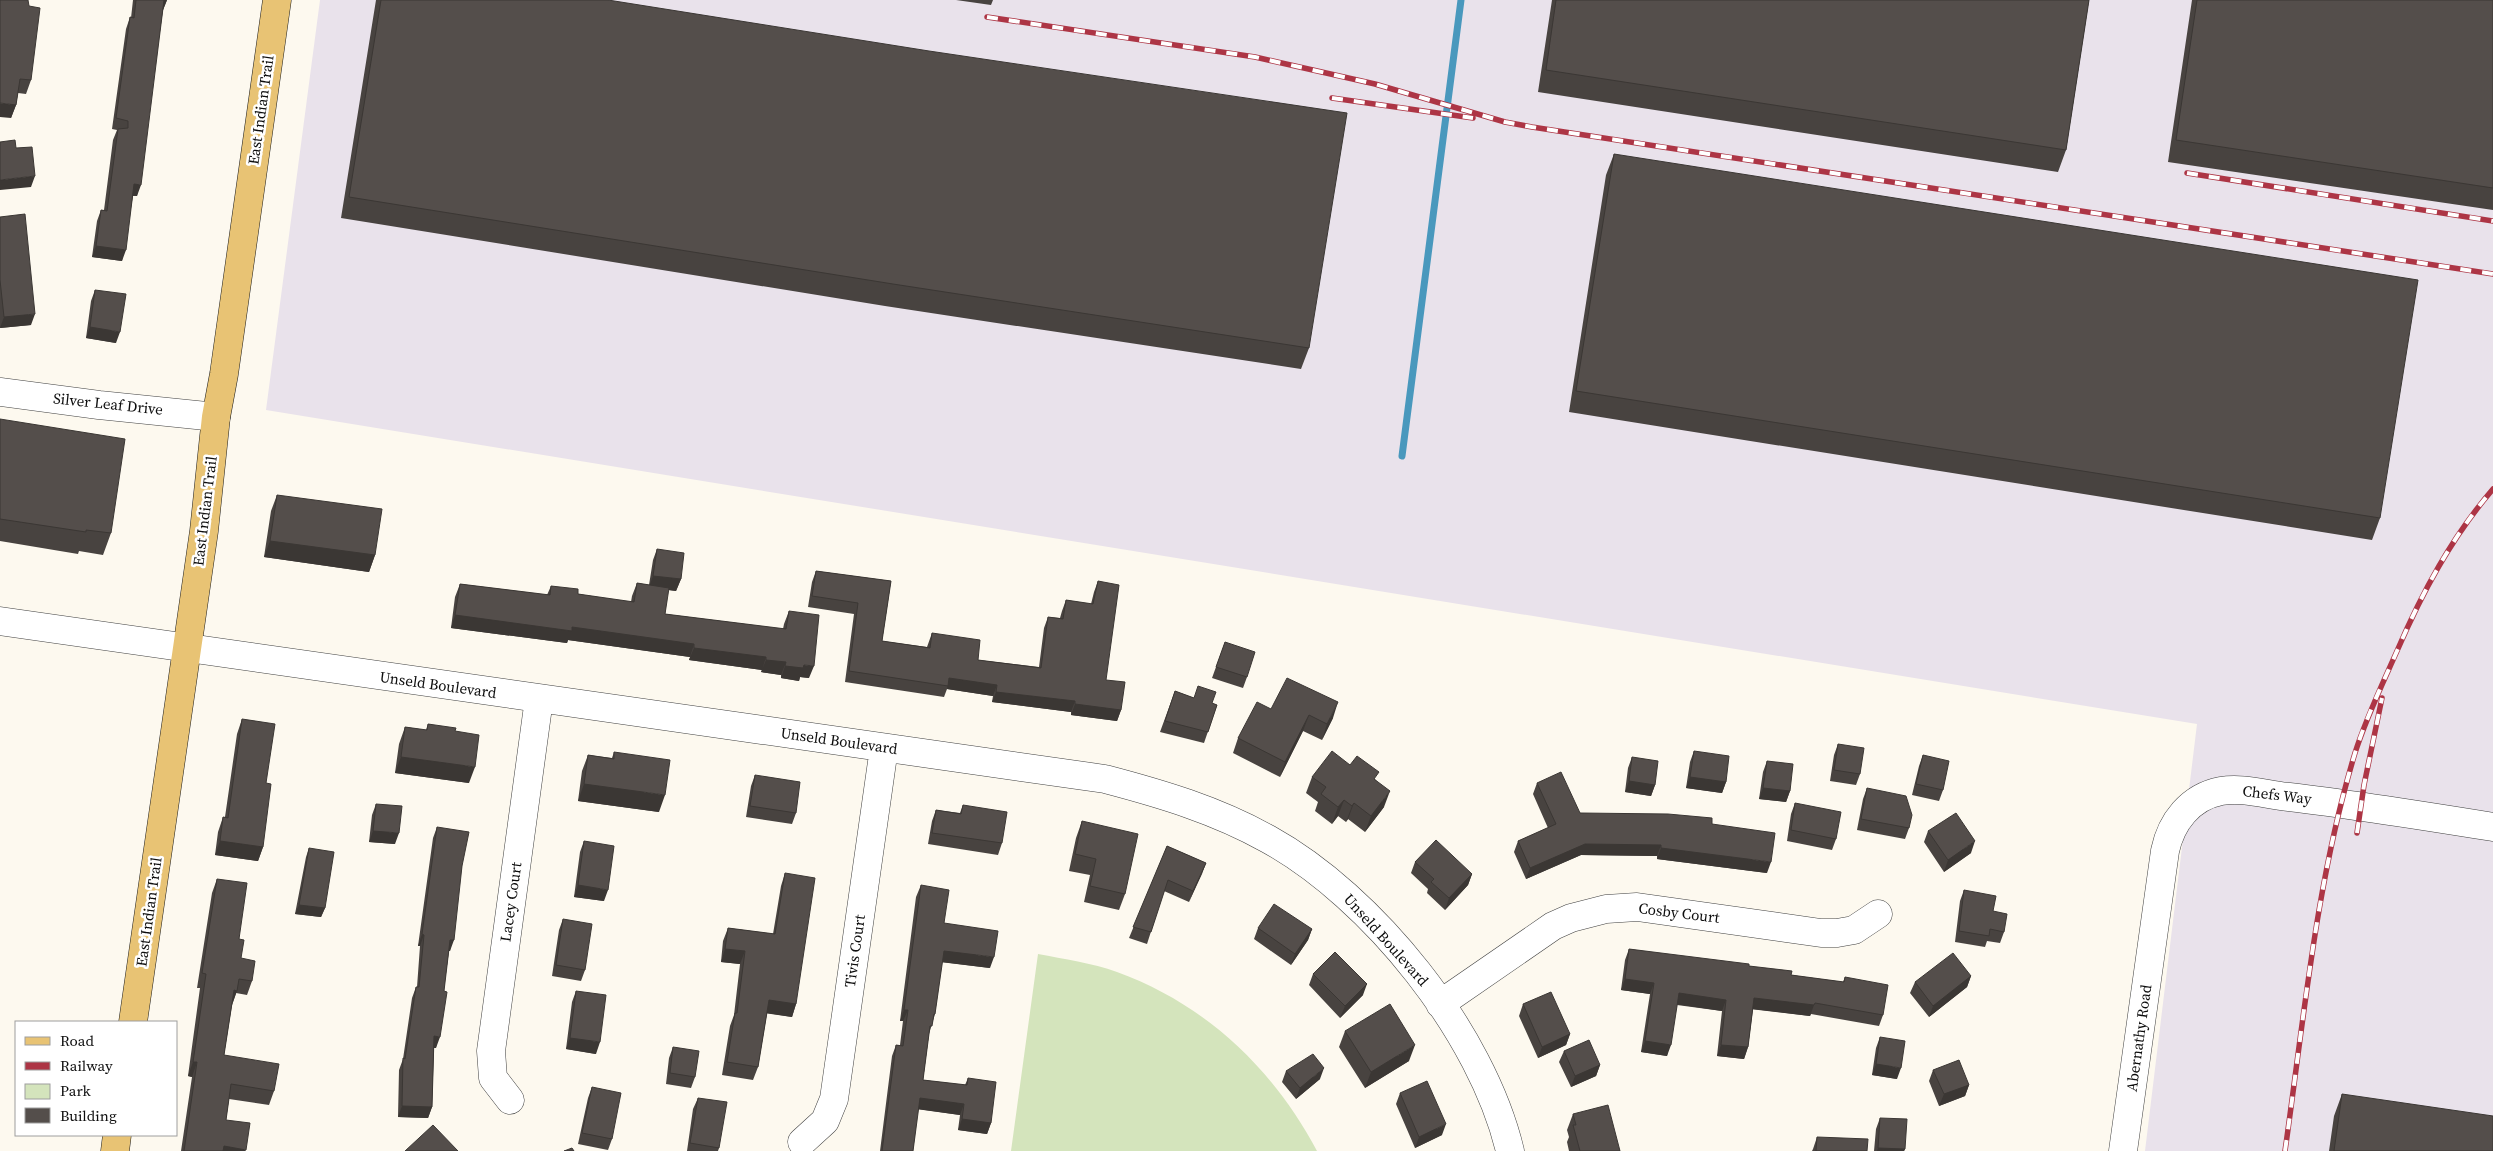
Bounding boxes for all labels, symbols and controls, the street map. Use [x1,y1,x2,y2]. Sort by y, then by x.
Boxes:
street label: East Indian Trail [242,53,279,166]
street label: Silver Leaf Drive [52,387,164,420]
street label: East Indian Trail [187,454,222,567]
street label: Unseld Boulevard [378,666,498,703]
street label: Unseld Boulevard [779,722,899,759]
street label: Chefs Way [2241,780,2313,809]
street label: East Indian Trail [130,855,167,968]
street label: Lacey Court [495,861,527,943]
street label: Unseld Boulevard [1339,889,1434,991]
street label: Cosby Court [1637,897,1721,928]
street label: Tivis Court [839,913,870,989]
street label: Abernathy Road [2121,983,2156,1093]
legend [15,1021,178,1136]
text: Road [60,1030,94,1051]
text: Railway [60,1055,113,1076]
text: Park [60,1080,92,1101]
text: Building [60,1105,117,1126]

